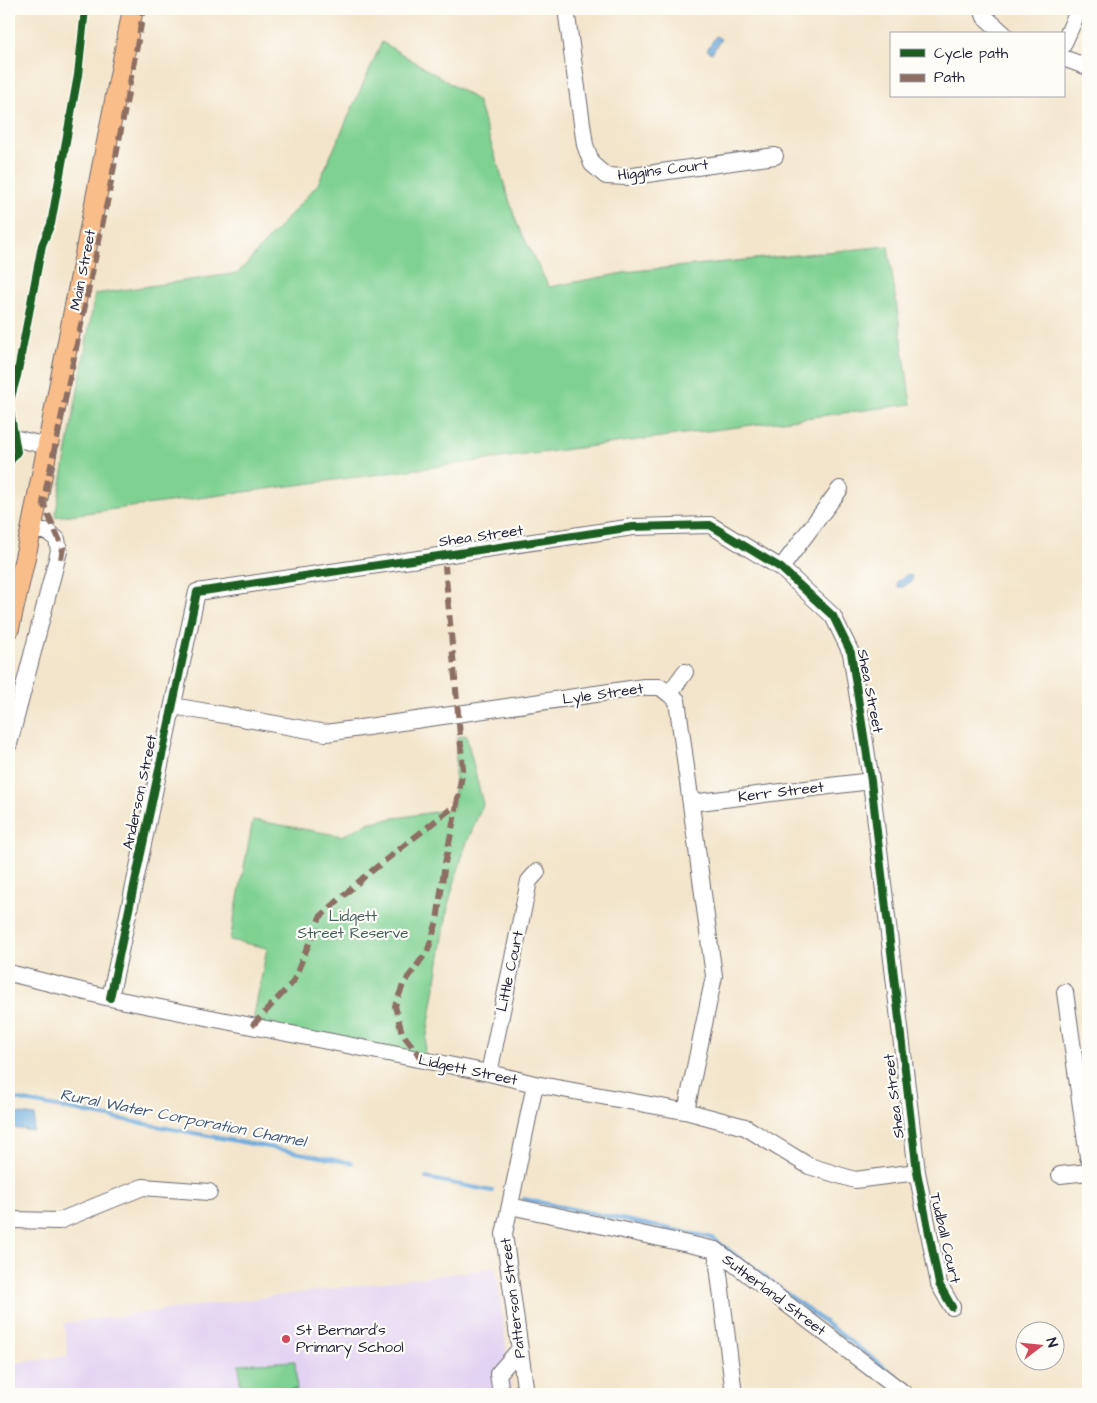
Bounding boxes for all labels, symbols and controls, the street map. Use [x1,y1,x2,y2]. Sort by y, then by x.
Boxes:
legend [890,32,1064,98]
text: Cycle path [934,43,1009,65]
text: Path [934,67,965,88]
street label: Higgins Court [616,154,710,187]
street label: Main Street [65,228,101,312]
street label: Shea Street [437,520,525,552]
street label: Shea Street [852,647,888,735]
street label: Lyle Street [561,678,645,711]
street label: Anderson Street [118,733,162,851]
street label: Kerr Street [737,776,825,808]
park label: Lidgett Street Reserve [298,906,408,944]
street label: Little Court [491,929,529,1013]
street label: Lidgett Street [416,1049,519,1092]
street label: Shea Street [878,1052,910,1140]
water label: Rural Water Corporation Channel [58,1083,310,1153]
street label: Tudball Court [924,1191,966,1285]
street label: Patterson Street [495,1236,531,1360]
street label: Sutherland Street [718,1249,830,1341]
place label: St Bernard's Primary School [296,1320,404,1359]
north arrow [1014,1320,1064,1370]
marker: St Bernard's Primary School [280,1333,292,1345]
text: N [1041,1336,1062,1350]

